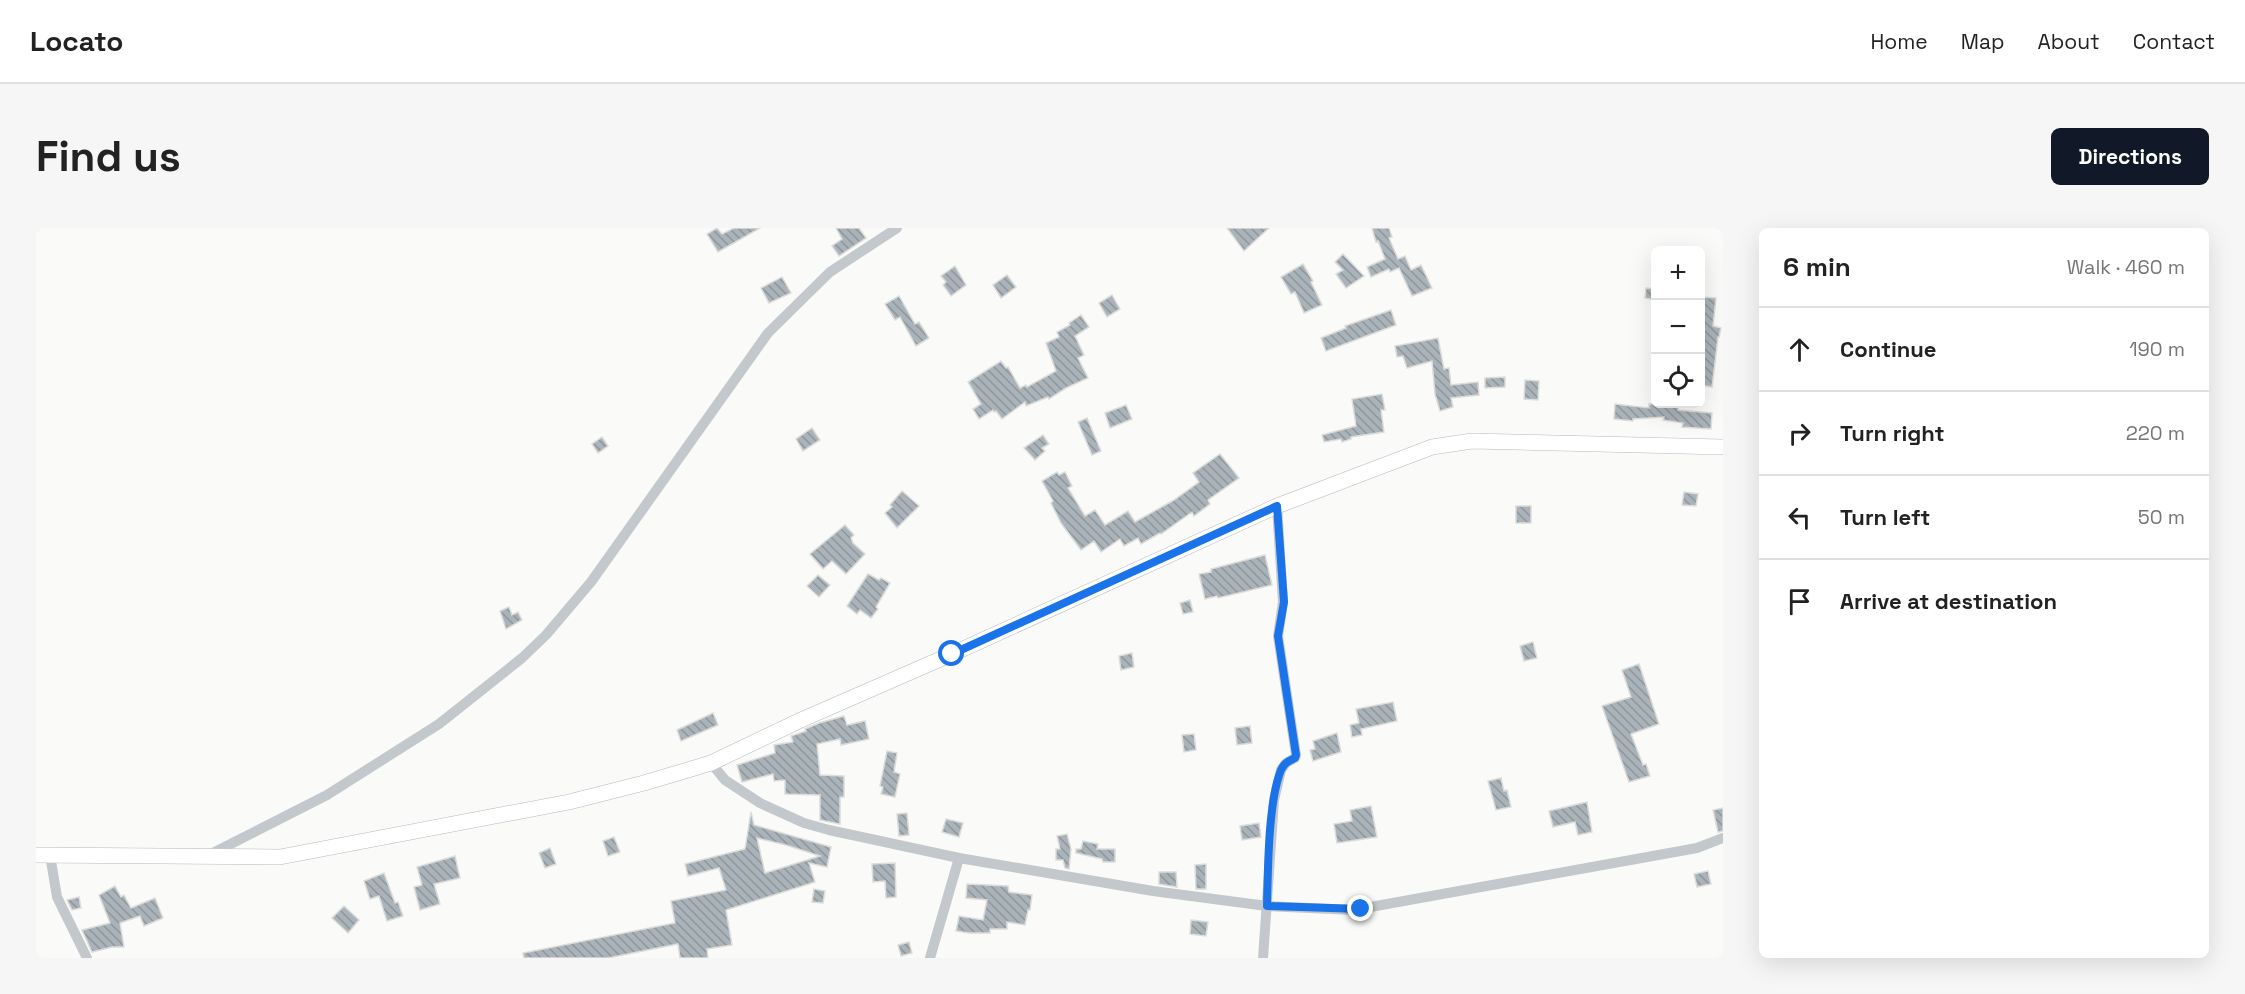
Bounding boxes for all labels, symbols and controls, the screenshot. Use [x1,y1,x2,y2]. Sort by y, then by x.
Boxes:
text: Locato [30,23,123,59]
text: Home [1870,28,1928,55]
text: Map [1961,28,2005,55]
text: About [2038,28,2100,55]
text: Contact [2133,28,2215,55]
button: Directions [2051,128,2209,185]
text: Find us [36,130,181,183]
map controls [1651,246,1705,408]
button: + [1651,246,1705,300]
text: 6 min [1783,250,1851,284]
text: Walk · 460 m [2067,254,2185,280]
button: − [1651,300,1705,354]
icon: ahead [1783,333,1816,366]
text: Continue [1840,335,1936,363]
text: 190 m [2129,336,2185,362]
button: locate [1651,354,1705,408]
icon: right [1783,417,1816,450]
text: Turn right [1840,419,1945,447]
text: 220 m [2126,420,2185,446]
icon: left [1783,501,1816,534]
text: Turn left [1840,503,1930,531]
text: 50 m [2138,504,2185,530]
icon: arrive [1783,585,1816,618]
text: Arrive at destination [1840,587,2057,615]
route start [938,640,964,666]
route end [1347,895,1373,921]

